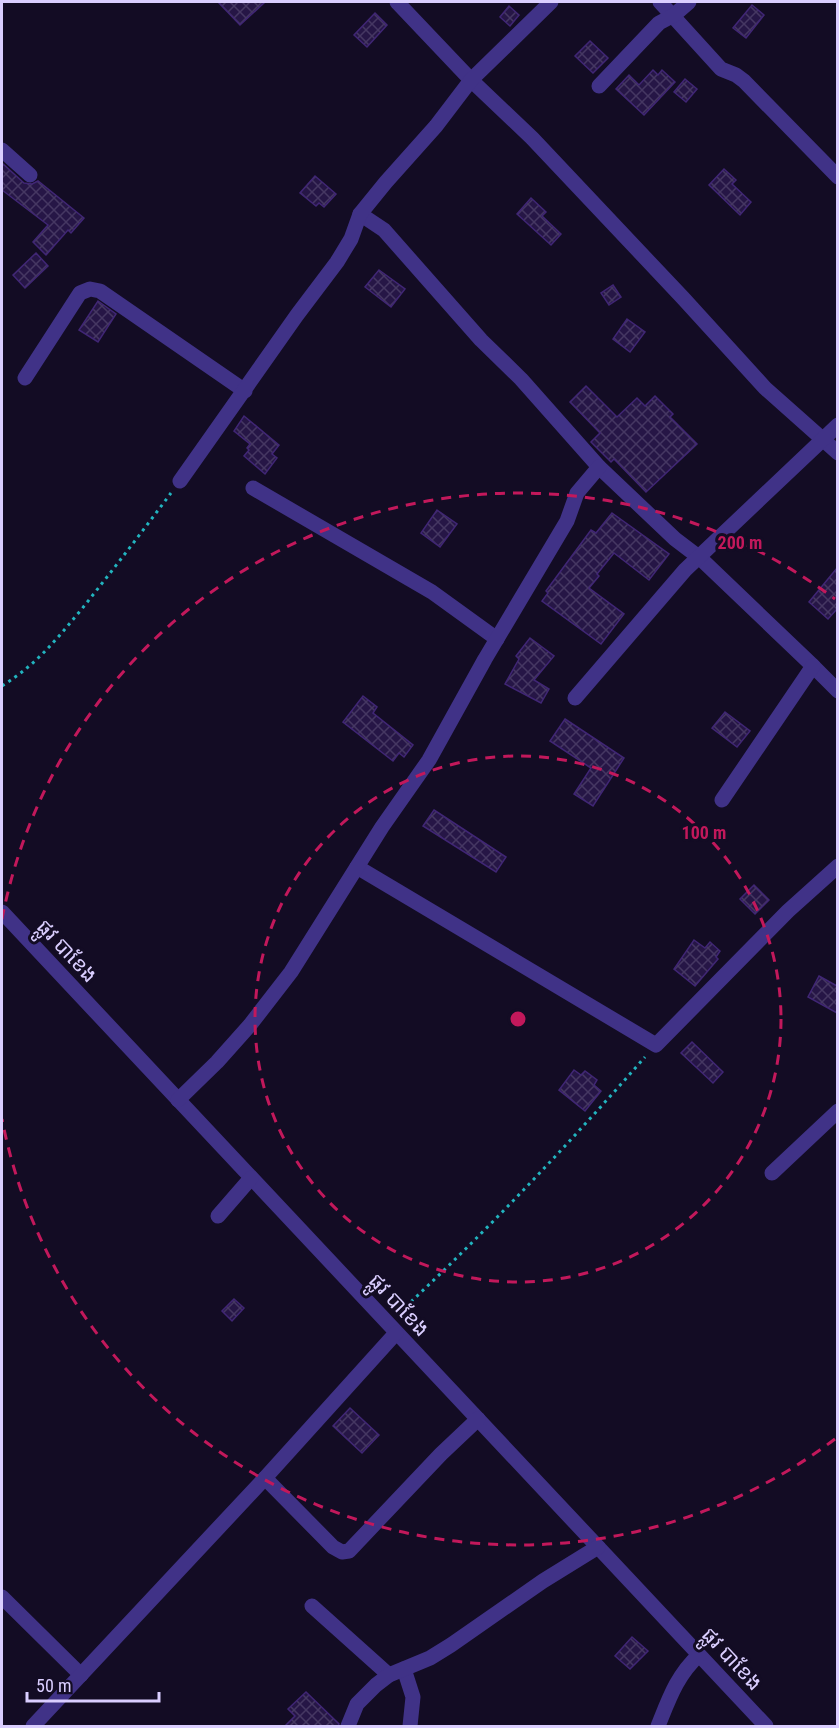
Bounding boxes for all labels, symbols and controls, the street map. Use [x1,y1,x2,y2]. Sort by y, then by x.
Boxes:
text: 200 m [718,532,762,553]
text: 100 m [682,822,726,843]
street label: ផ្លូវ បាខែង [27,915,102,992]
centre of rings [508,1009,528,1029]
street label: ផ្លូវ បាខែង [359,1269,434,1346]
street label: ផ្លូវ បាខែង [692,1623,767,1700]
scale bar [27,1665,159,1703]
text: 50 m [36,1675,71,1696]

